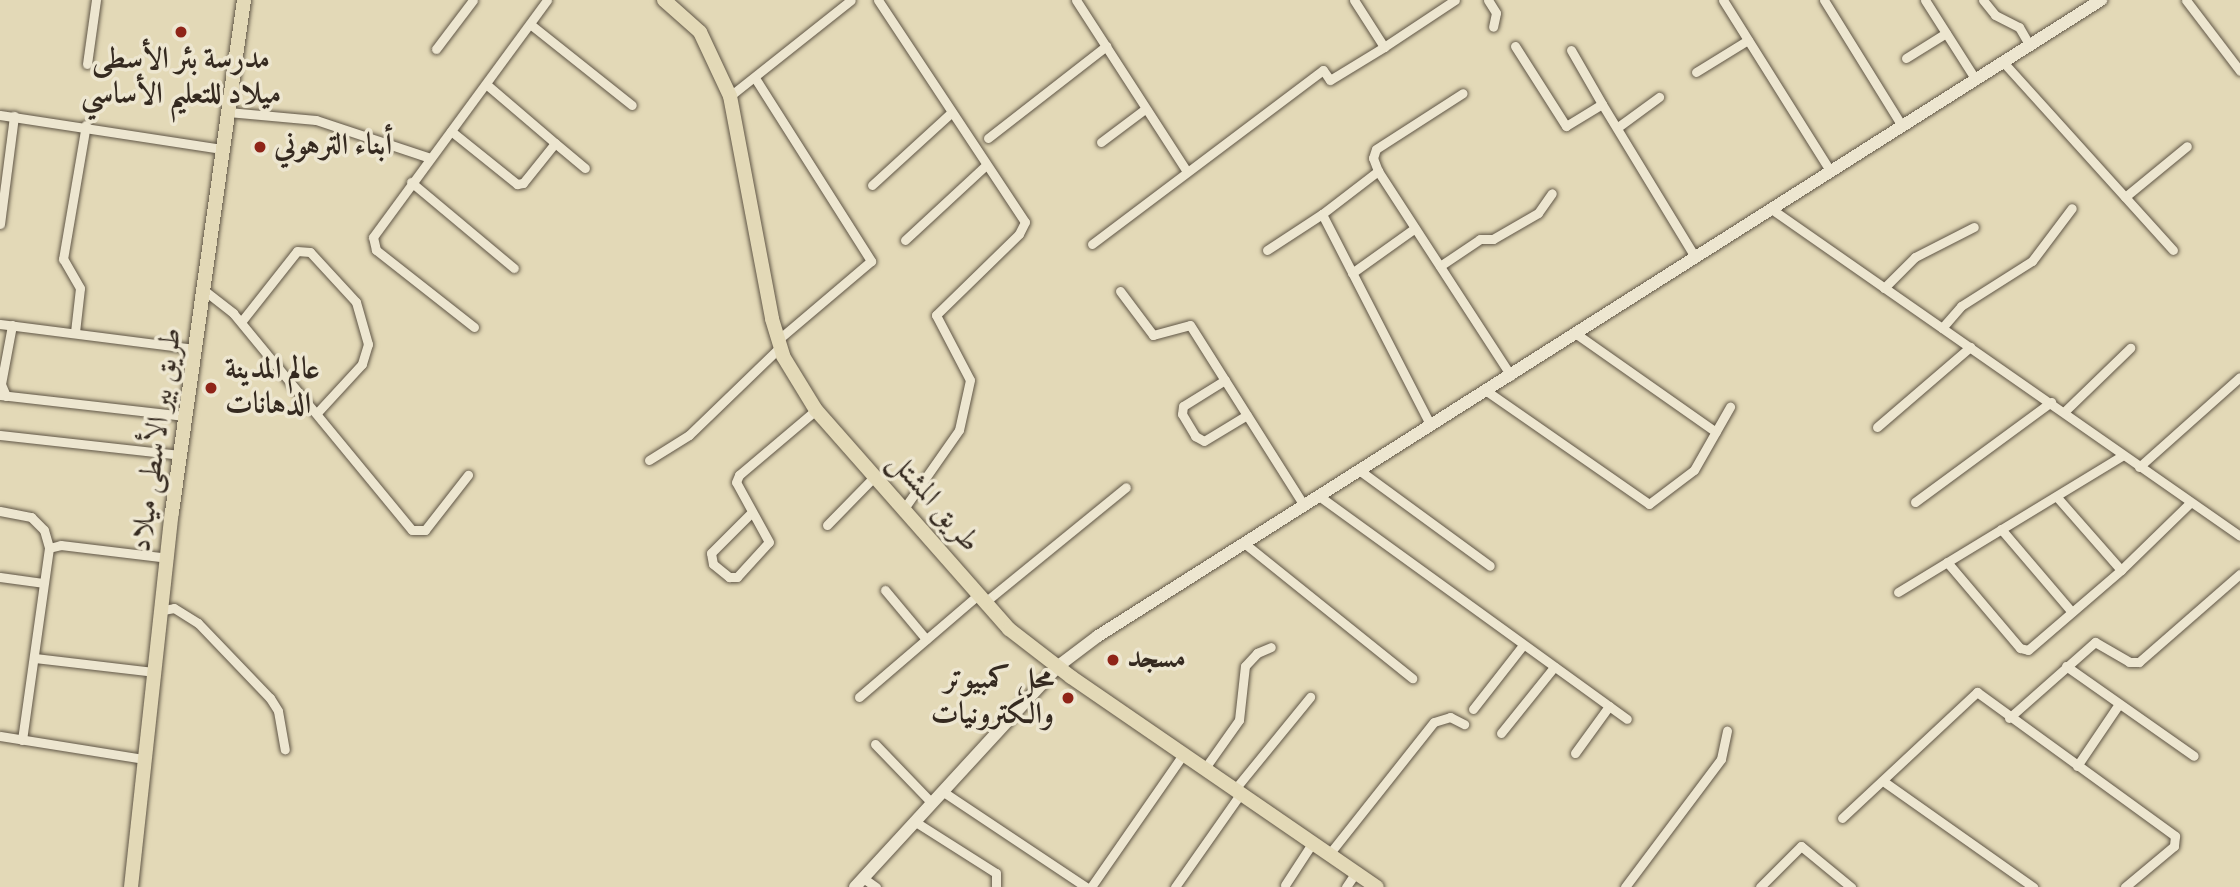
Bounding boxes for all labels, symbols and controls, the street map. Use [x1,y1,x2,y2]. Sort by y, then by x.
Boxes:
marker: مدرسة بئر الأسطى ميلاد للتعليم الأساسي [173,24,189,40]
place label: مدرسة بئر الأسطى ميلاد للتعليم الأساسي [81,43,281,113]
place label: أبناء الترهوني [274,129,392,165]
marker: أبناء الترهوني [252,139,268,155]
street label: طريق بير الأسطى ميلاد [124,325,192,555]
place label: عالم المدينة الدهانات [225,353,320,424]
marker: عالم المدينة الدهانات [203,380,219,396]
street label: طريق المشتل [879,445,987,561]
place label: مسجد [1127,642,1186,678]
marker: مسجد [1105,652,1121,668]
place label: محل كمبيوتر والكترونيات [931,663,1054,734]
marker: محل كمبيوتر والكترونيات [1060,690,1076,706]

